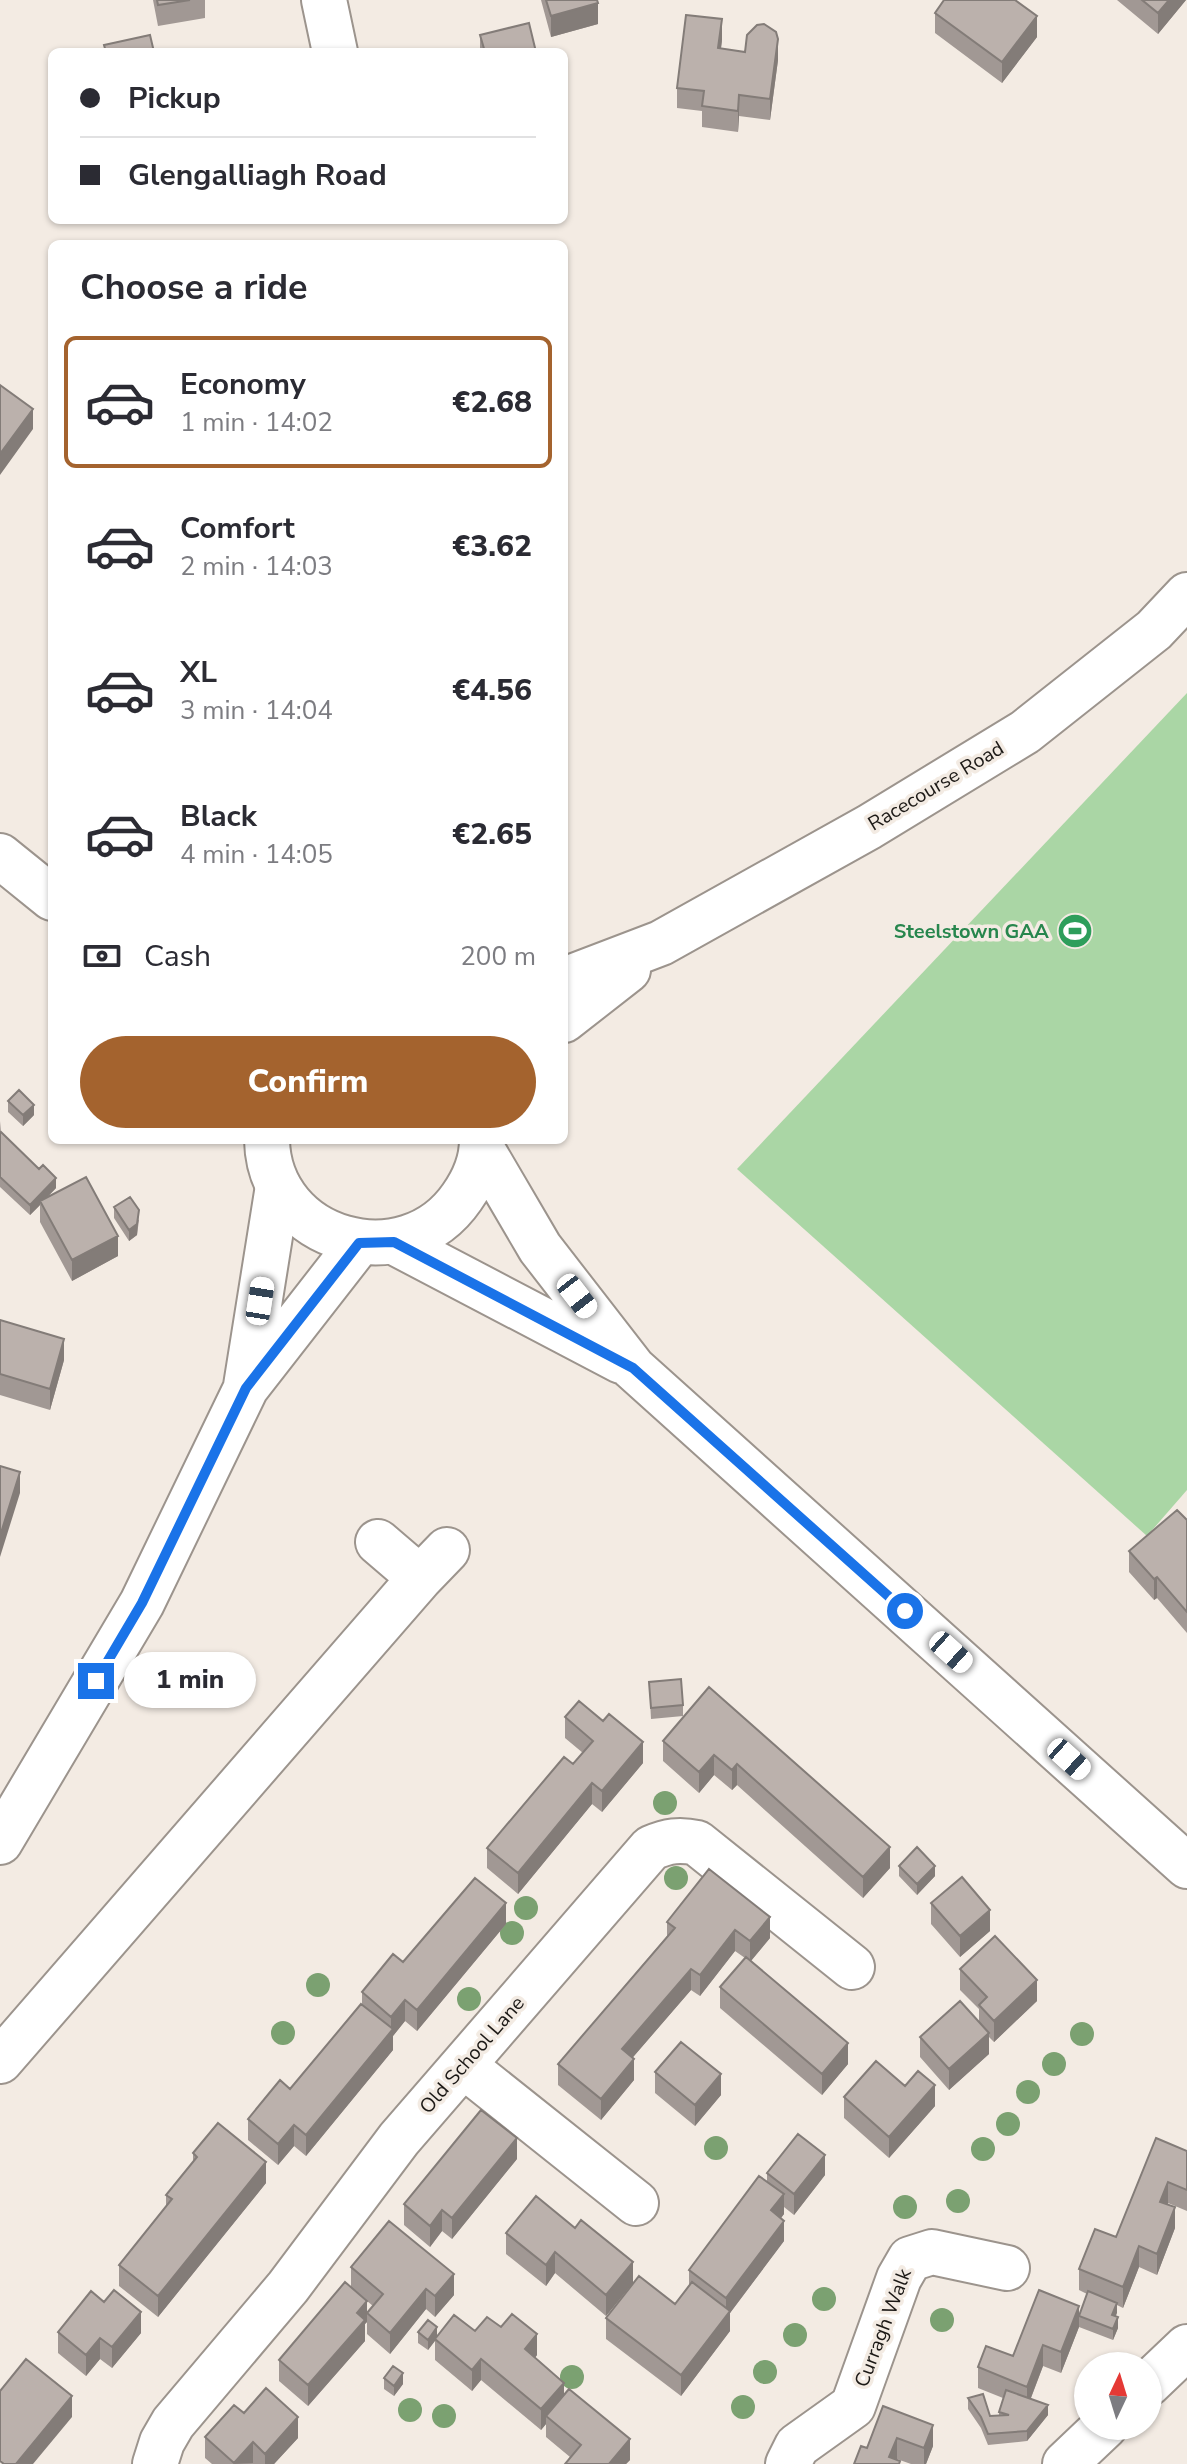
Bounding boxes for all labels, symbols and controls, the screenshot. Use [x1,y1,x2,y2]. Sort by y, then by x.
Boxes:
text: Pickup [128,78,221,119]
text: Glengalliagh Road [128,155,387,196]
text: Choose a ride [80,263,308,312]
text: Economy [180,364,306,405]
icon: car [84,366,156,438]
text: €2.68 [452,382,532,423]
text: 1 min · 14:02 [180,405,333,440]
text: Comfort [180,508,295,549]
icon: car [84,510,156,582]
text: €3.62 [452,526,532,567]
text: 2 min · 14:03 [180,549,333,584]
text: XL [180,652,217,693]
icon: car [84,654,156,726]
text: €4.56 [452,670,532,711]
text: 3 min · 14:04 [180,693,333,728]
street label: Racecourse Road [863,735,1009,837]
text: Black [180,796,257,837]
icon: car [84,798,156,870]
text: €2.65 [452,814,532,855]
text: 4 min · 14:05 [180,837,333,872]
sports icon: Steelstown GAA [1056,912,1094,950]
place label: Steelstown GAA [894,918,1049,945]
icon: cash [80,934,124,978]
text: Cash [144,936,211,977]
text: 200 m [460,939,536,974]
button: Confirm [80,1036,536,1128]
car [553,1270,601,1322]
car [244,1275,276,1327]
route start [887,1593,923,1629]
car [925,1627,977,1677]
callout: 1 min [124,1653,256,1709]
text: 1 min [156,1662,224,1697]
route end [78,1663,114,1699]
car [1043,1734,1095,1784]
street label: Old School Lane [413,1990,531,2120]
street label: Curragh Walk [848,2264,918,2391]
north arrow [1074,2352,1162,2440]
map controls [1074,2352,1162,2440]

